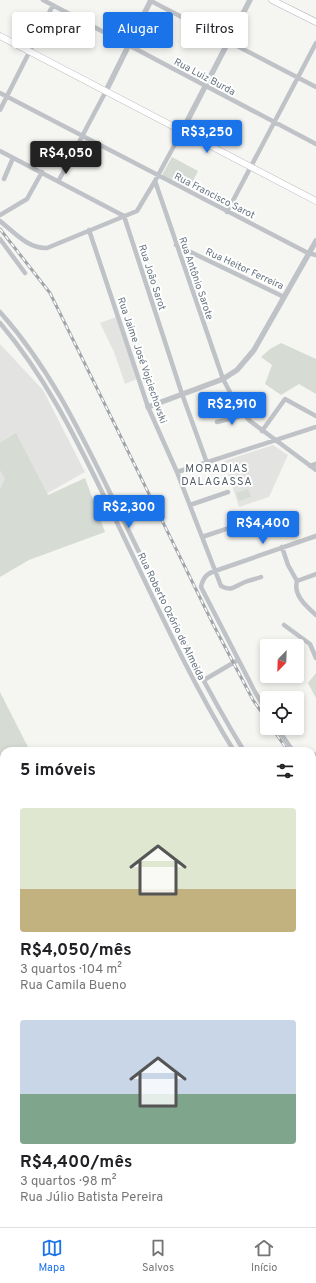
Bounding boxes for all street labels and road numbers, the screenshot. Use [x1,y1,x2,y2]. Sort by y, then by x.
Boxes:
street label: Rua Luiz Burda [171,56,237,99]
street label: Rua Francisco Sarot [172,170,257,222]
street label: Rua Antônio Sarote [175,235,216,322]
street label: Rua João Sarot [135,243,168,312]
street label: Rua Heitor Ferreira [203,246,286,293]
street label: Rua Jaime José Vojciechovski [114,296,169,425]
street label: Rua Roberto Ozório de Almeida [134,551,207,683]

